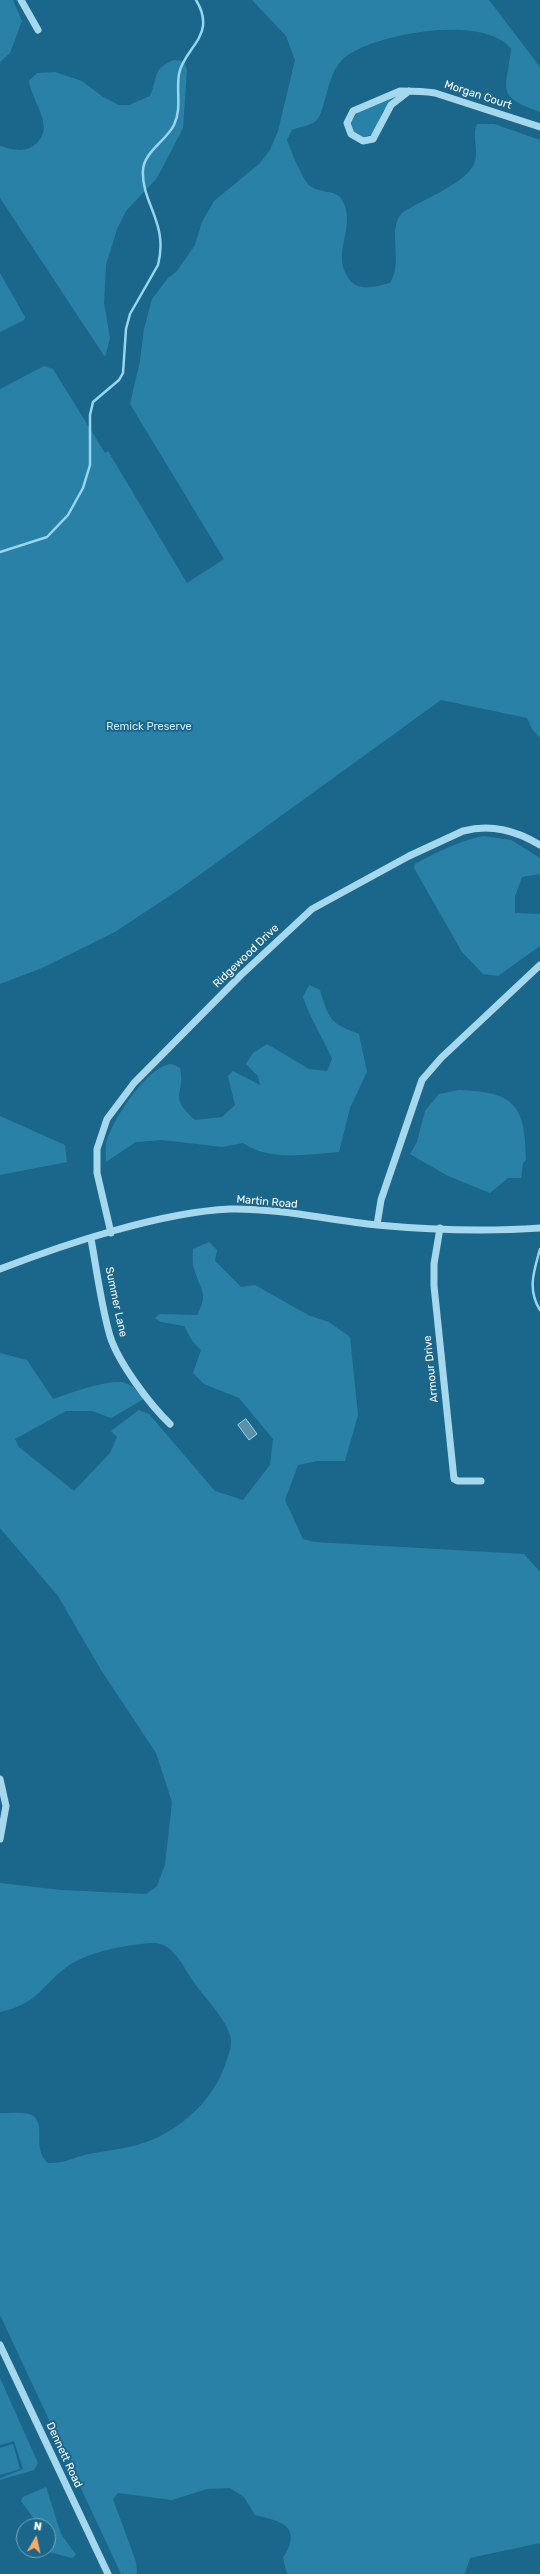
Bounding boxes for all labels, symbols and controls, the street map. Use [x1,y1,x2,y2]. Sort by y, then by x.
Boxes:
street label: Morgan Court [443,78,513,112]
park label: Remick Preserve [106,720,192,734]
street label: Ridgewood Drive [210,921,282,991]
street label: Martin Road [236,1193,298,1211]
street label: Summer Lane [102,1266,130,1338]
street label: Armour Drive [421,1335,441,1403]
street label: Dennett Road [43,2420,85,2490]
north arrow [16,2518,56,2558]
text: N [33,2520,43,2534]

